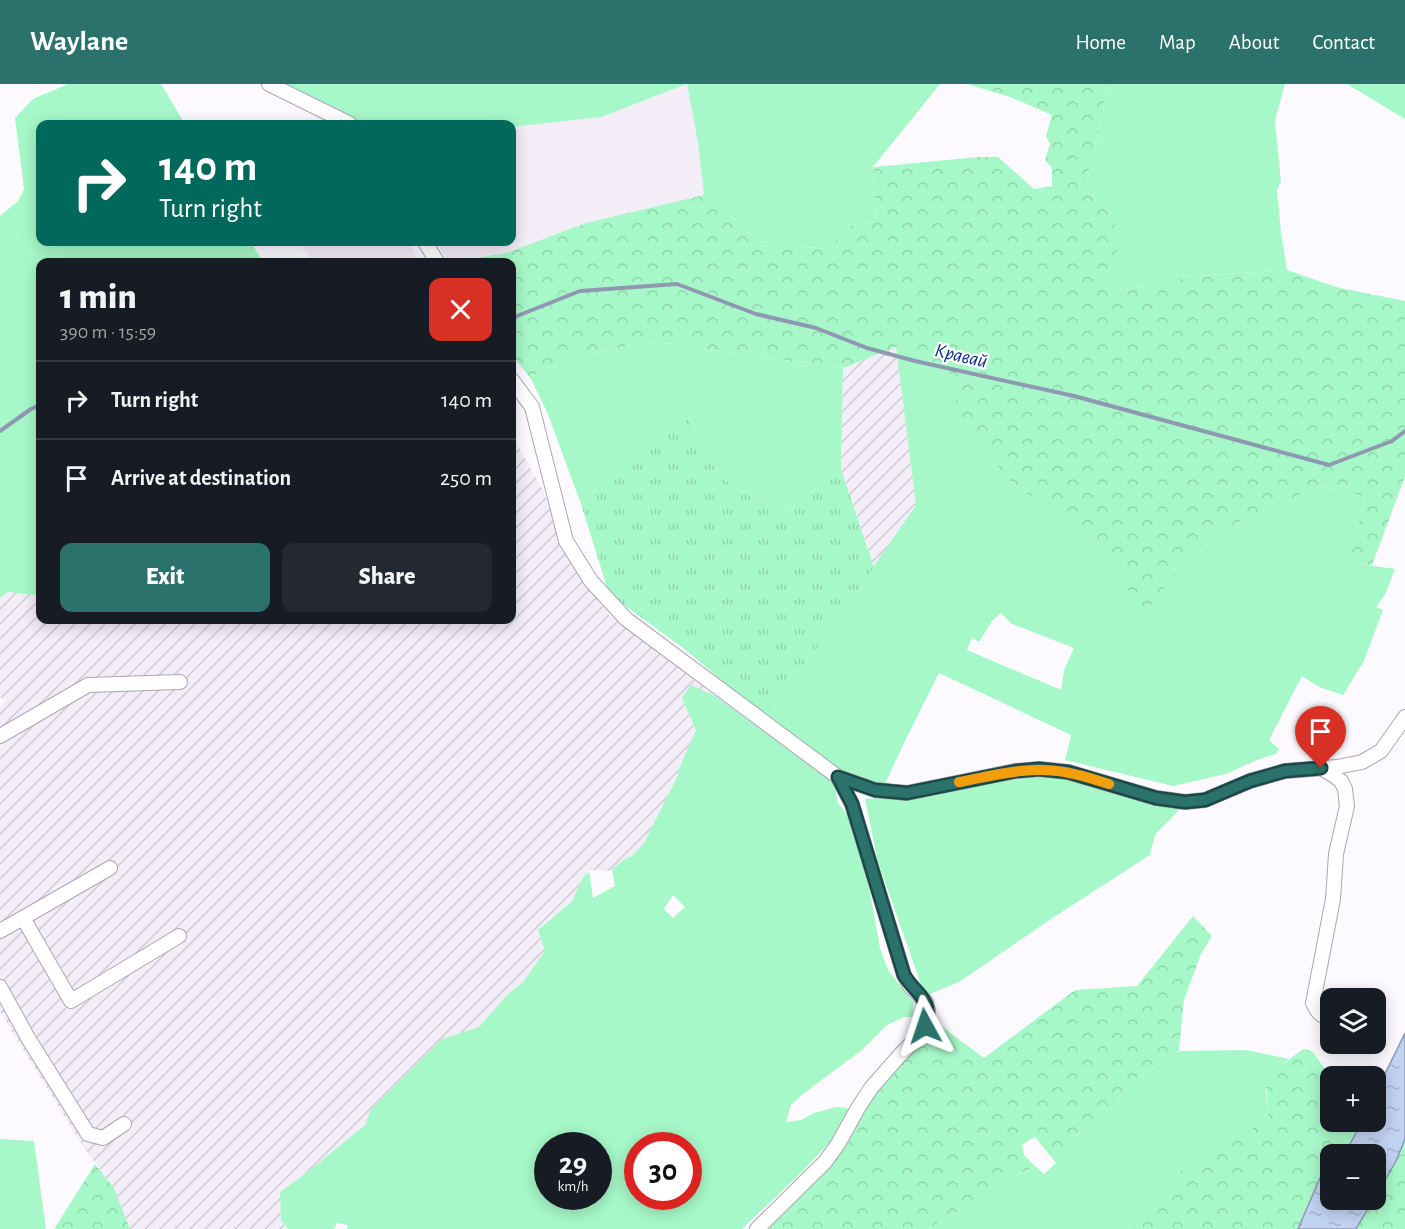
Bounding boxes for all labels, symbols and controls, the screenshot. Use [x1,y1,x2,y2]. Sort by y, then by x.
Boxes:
text: Waylane [30,28,128,56]
text: Home [1075,32,1126,53]
text: Map [1159,32,1196,53]
text: About [1229,32,1279,53]
text: Contact [1312,32,1375,53]
icon: right [60,144,138,222]
text: 140 m [159,146,257,188]
text: Turn right [159,195,262,222]
button: close [429,278,492,341]
text: 1 min [60,279,137,315]
text: 390 m · 15:59 [60,322,156,342]
water label: Кравай [933,340,989,372]
icon: right [60,384,93,417]
text: Turn right [111,389,198,411]
text: 140 m [441,389,492,411]
icon: arrive [60,462,93,495]
text: Arrive at destination [111,467,291,489]
text: 250 m [440,467,492,489]
button: Exit [60,543,270,612]
button: Share [282,543,492,612]
pin [1295,706,1346,768]
icon: arrive [1304,715,1337,748]
map controls [1320,988,1386,1210]
button: layers [1320,988,1386,1054]
position arrow [893,994,957,1058]
button: + [1320,1066,1386,1132]
speed limit sign: 30 [624,1132,702,1210]
button: − [1320,1144,1386,1210]
text: 29 [559,1149,587,1179]
text: km/h [558,1179,588,1194]

